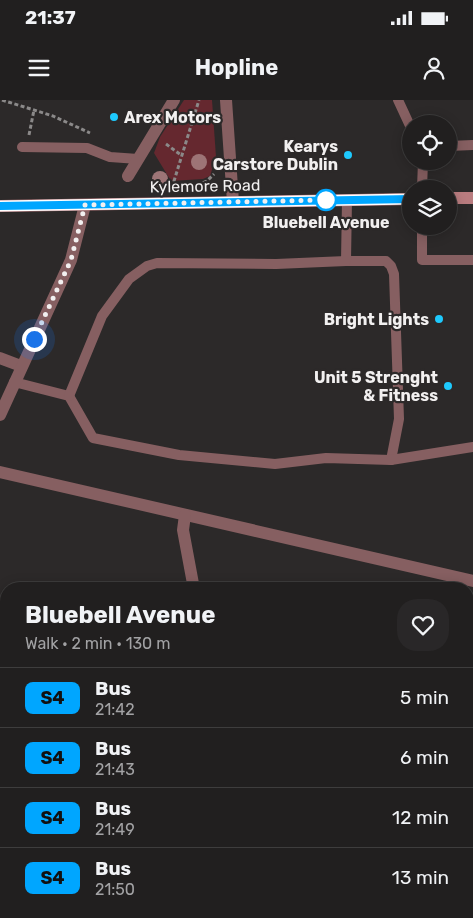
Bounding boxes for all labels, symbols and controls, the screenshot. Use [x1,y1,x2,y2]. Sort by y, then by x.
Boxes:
text: 21:37 [25,6,76,29]
icon: menu [25,54,53,82]
text: Hopline [195,54,278,81]
icon: person [420,54,448,82]
place label: Arex Motors [124,108,221,127]
marker: Arex Motors [108,111,120,123]
map controls [402,115,457,235]
button: locate [402,115,457,170]
place label: Kearys Carstore Dublin [213,137,338,174]
marker: Kearys Carstore Dublin [342,149,354,161]
street label: Kylemore Road [150,176,260,196]
button: layers [402,180,457,235]
marker: Bluebell Avenue [315,189,337,211]
place label: Bluebell Avenue [263,213,389,232]
place label: Bright Lights [324,310,429,329]
marker: Bright Lights [433,313,445,325]
your location [22,327,47,352]
place label: Unit 5 Strenght & Fitness [314,368,439,405]
marker: Unit 5 Strenght & Fitness [442,380,454,392]
button: heart [397,599,449,651]
text: Bluebell Avenue [25,601,215,629]
text: Walk · 2 min · 130 m [25,634,170,653]
text: Bus [95,677,131,700]
text: 5 min [400,686,449,709]
text: S4 [40,687,65,709]
text: 21:42 [95,700,135,719]
text: Bus [95,737,131,760]
text: 6 min [400,746,449,769]
text: S4 [40,747,65,769]
text: 21:43 [95,760,135,779]
text: Bus [95,797,131,820]
text: 12 min [392,806,449,829]
text: S4 [40,807,65,829]
text: 21:49 [95,820,135,839]
text: Bus [95,857,131,880]
text: 13 min [392,866,449,889]
text: S4 [40,867,65,889]
text: 21:50 [95,880,135,899]

